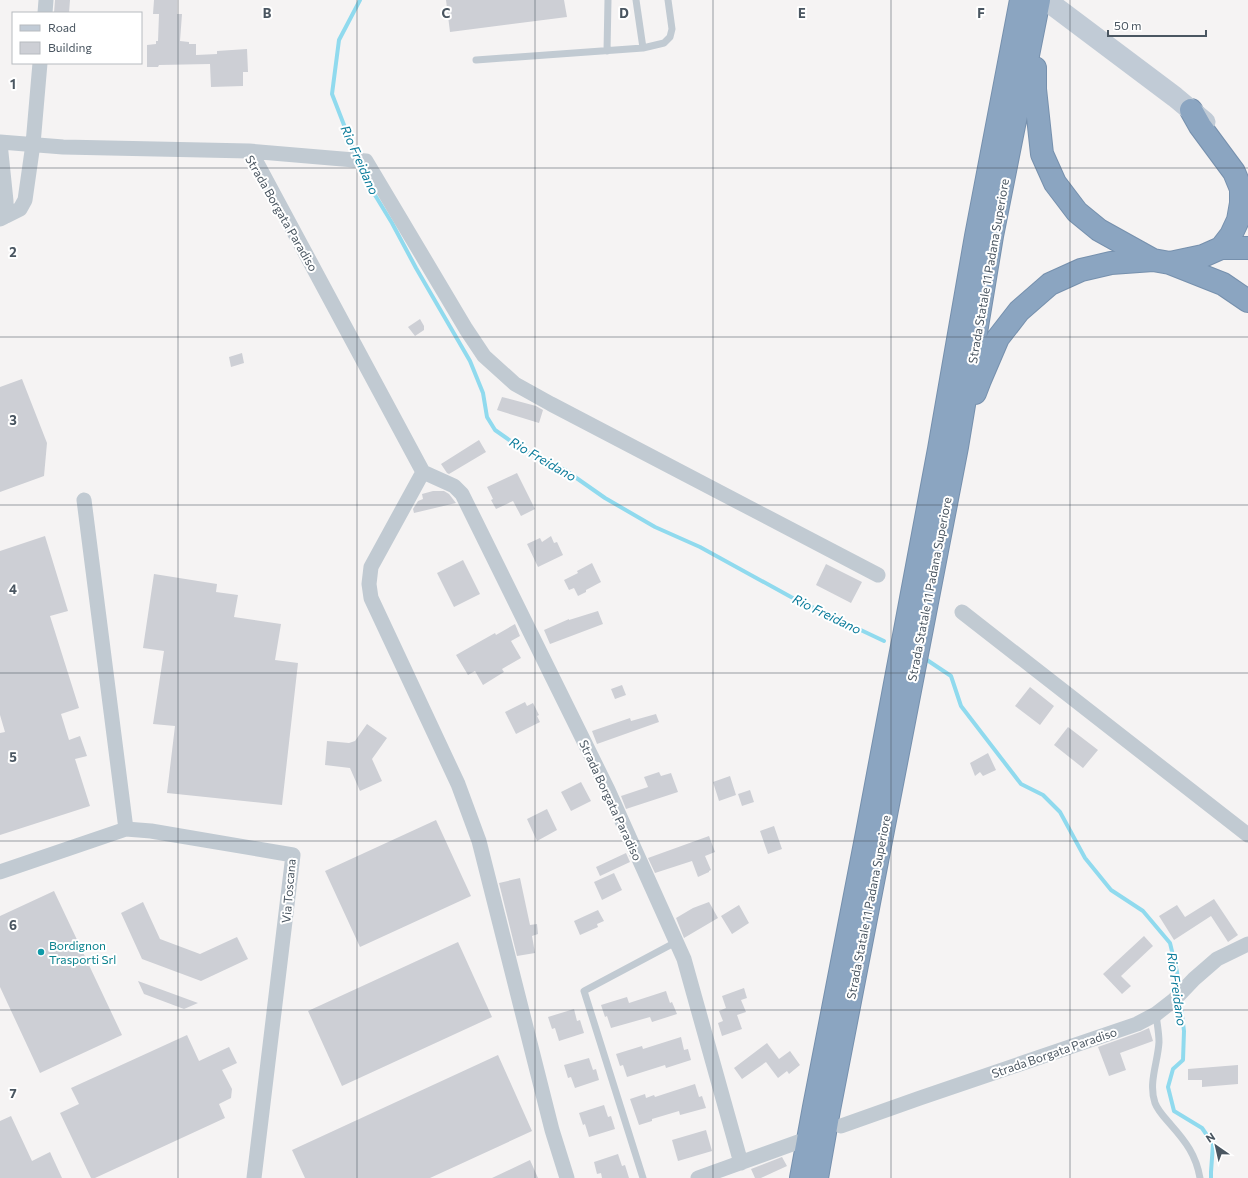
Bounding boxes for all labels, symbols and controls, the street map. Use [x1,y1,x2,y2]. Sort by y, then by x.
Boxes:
text: B [263,5,272,21]
text: C [442,5,451,21]
text: D [619,5,629,21]
text: E [798,5,806,21]
text: F [977,5,985,21]
legend [12,12,142,64]
scale bar [1108,12,1206,38]
text: 50 m [1114,18,1142,32]
text: Road [48,20,76,34]
text: Building [48,40,92,54]
text: 1 [10,76,16,92]
water label: Rio Freidano [338,123,383,197]
street label: Strada Borgata Paradiso [243,153,321,273]
street label: Strada Statale 11 Padana Superiore [965,177,1011,365]
text: 2 [9,244,17,260]
text: 3 [9,412,17,428]
water label: Rio Freidano [507,434,579,485]
street label: Strada Statale 11 Padana Superiore [904,496,954,682]
text: 4 [9,581,17,597]
water label: Rio Freidano [790,591,864,638]
street label: Strada Borgata Paradiso [577,737,645,863]
text: 5 [9,749,17,765]
street label: Strada Statale 11 Padana Superiore [843,814,893,1000]
street label: Via Toscana [278,858,298,924]
text: 6 [9,917,17,933]
place label: Bordignon Trasporti Srl [49,938,116,966]
marker: Bordignon Trasporti Srl [36,947,46,957]
water label: Rio Freidano [1164,951,1190,1027]
street label: Strada Borgata Paradiso [990,1024,1118,1080]
text: 7 [9,1085,17,1101]
north arrow [1196,1126,1236,1166]
text: N [1203,1130,1217,1145]

